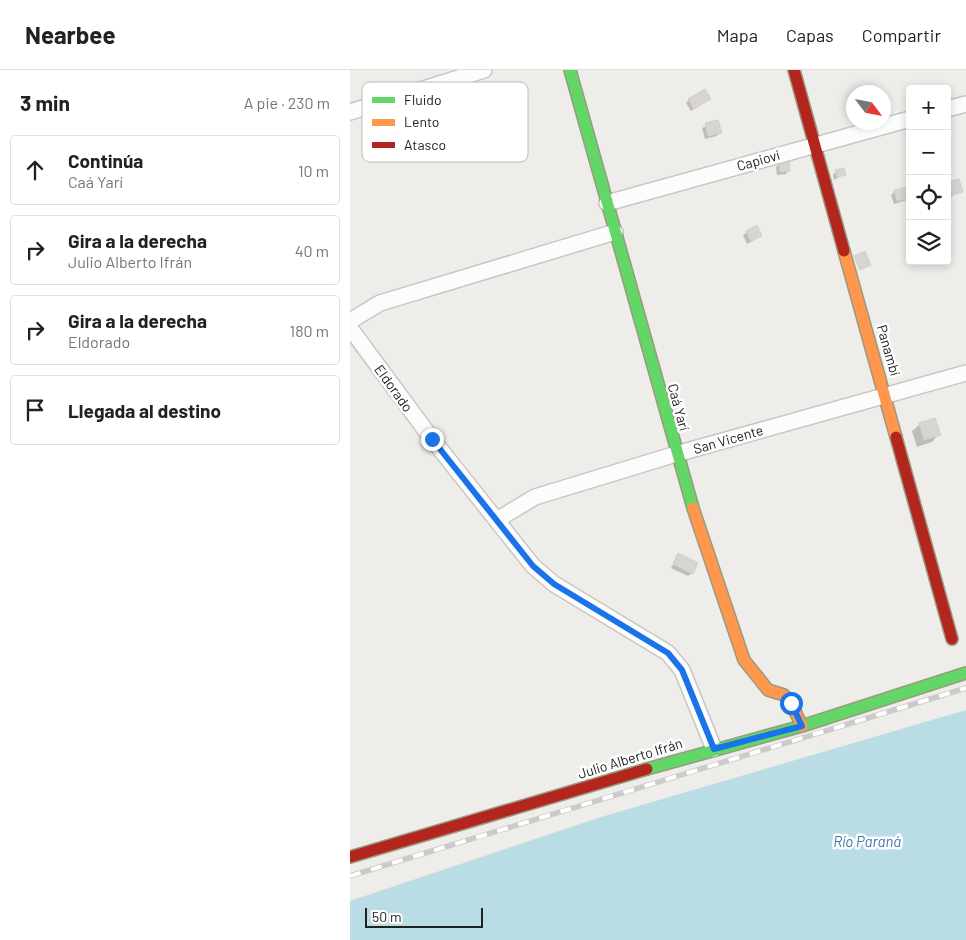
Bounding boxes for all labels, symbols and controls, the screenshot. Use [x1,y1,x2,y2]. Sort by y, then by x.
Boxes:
text: Nearbee [25,20,116,49]
text: Mapa [717,24,758,46]
text: Capas [786,24,834,46]
text: Compartir [862,24,941,46]
legend [362,82,528,162]
north arrow [846,85,891,130]
map controls [906,85,951,265]
button: + [906,85,951,130]
text: 3 min [20,90,70,115]
text: Fluido [404,91,442,108]
text: A pie · 230 m [244,93,330,112]
text: Lento [404,113,439,130]
button: − [906,130,951,175]
text: Atasco [404,136,446,153]
street label: Capioví [735,146,781,174]
text: Continúa [68,149,143,172]
icon: ahead [21,156,49,184]
text: 10 m [298,161,329,180]
text: Caá Yarí [68,172,123,191]
button: locate [906,175,951,220]
button: layers [906,220,951,265]
text: Gira a la derecha [68,229,207,252]
icon: right [21,236,49,264]
text: 40 m [295,241,329,260]
text: Julio Alberto Ifrán [68,252,192,271]
text: Gira a la derecha [68,309,207,332]
icon: right [21,316,49,344]
text: 180 m [290,321,329,340]
street label: Panambí [874,323,904,377]
text: Eldorado [68,332,130,351]
street label: Eldorado [371,361,417,415]
street label: Caá Yarí [665,382,693,432]
icon: arrive [21,396,49,424]
text: Llegada al destino [68,399,221,422]
street label: San Vicente [691,421,765,457]
route end [421,428,444,451]
route start [780,692,803,715]
street label: Julio Alberto Ifrán [576,734,684,782]
water label: Río Paraná [833,832,901,850]
scale bar [365,905,482,928]
text: 50 m [372,908,401,925]

